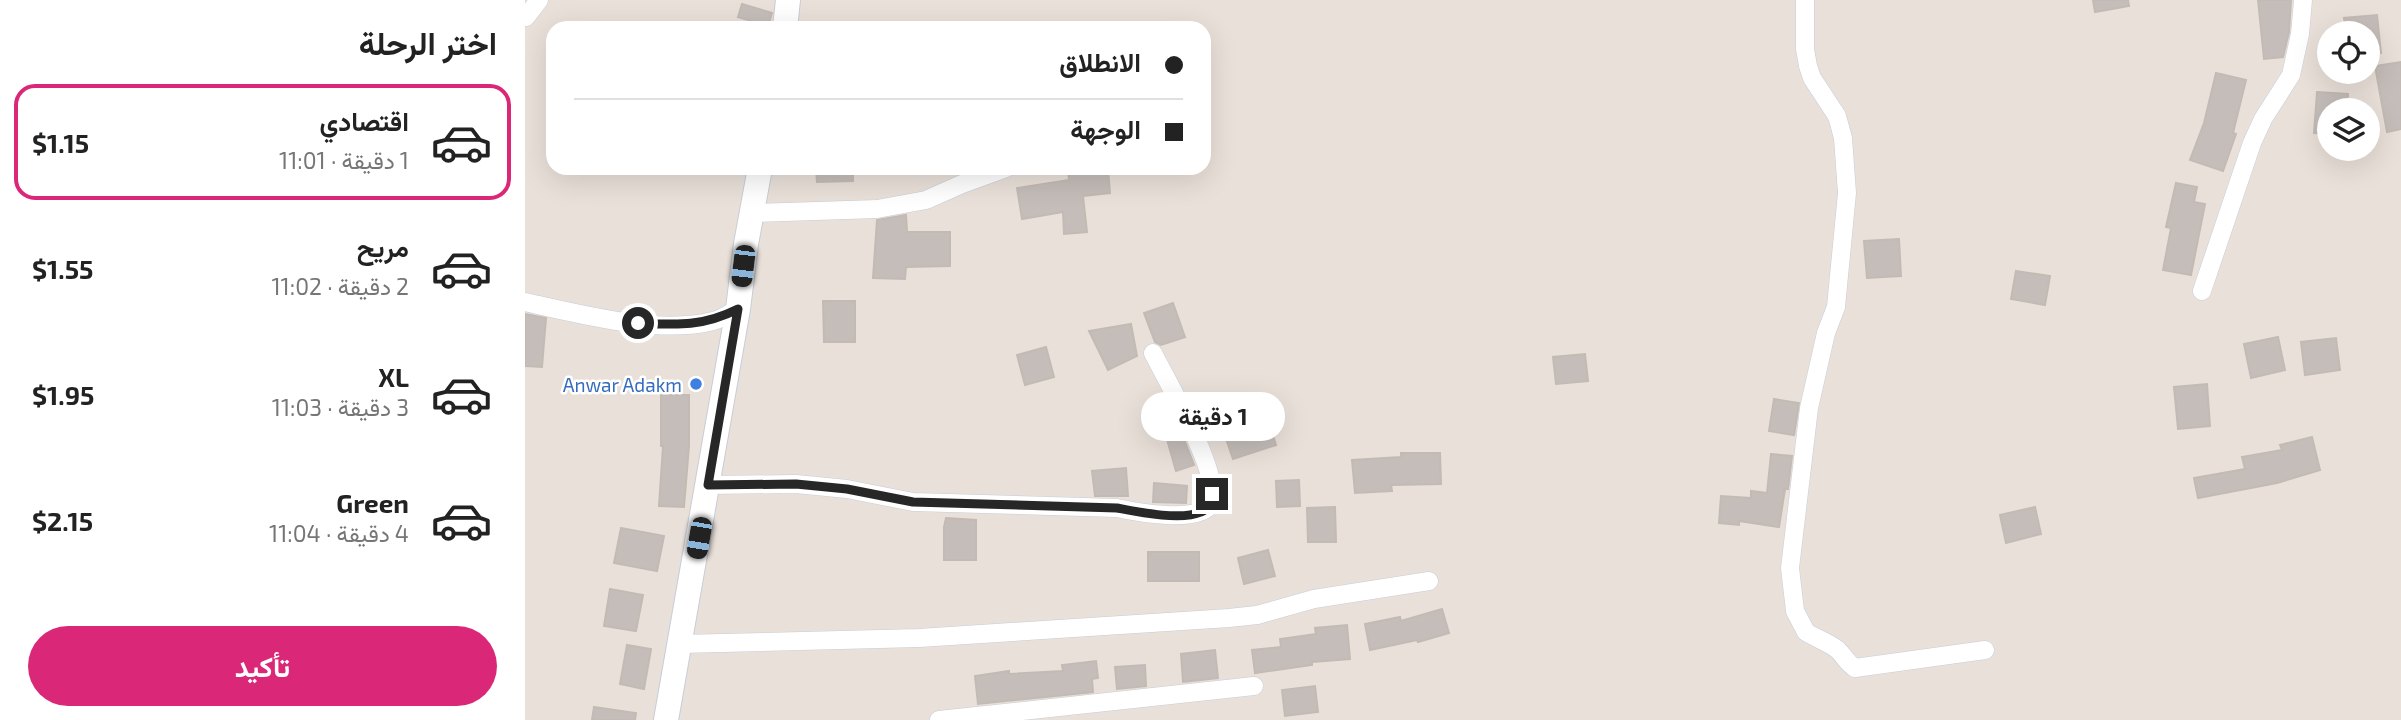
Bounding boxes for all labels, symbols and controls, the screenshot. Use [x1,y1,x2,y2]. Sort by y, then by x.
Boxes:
map controls [2317,21,2380,161]
button: locate [2317,21,2380,84]
text: اختر الرحلة [359,23,497,61]
text: الانطلاق [1059,46,1141,77]
button: layers [2317,98,2380,161]
text: اقتصادي [320,105,409,136]
icon: car [430,111,493,174]
text: الوجهة [1070,113,1141,144]
text: $1.15 [32,127,89,158]
text: 1 دقيقة · 11:01 [279,146,409,174]
text: مريح [357,231,409,262]
icon: car [430,237,493,300]
car [731,244,756,288]
text: $1.55 [32,253,93,284]
text: 2 دقيقة · 11:02 [271,272,409,300]
route start [622,307,654,339]
text: XL [378,361,409,392]
icon: car [430,363,493,426]
place label: Anwar Adakm [563,373,682,396]
marker: Anwar Adakm [688,376,704,392]
text: $1.95 [32,379,94,410]
callout: 1 دقيقة [1140,392,1284,442]
text: 3 دقيقة · 11:03 [272,393,409,421]
text: 1 دقيقة [1178,402,1248,430]
route end [1196,478,1228,510]
text: Green [336,487,409,518]
icon: car [430,489,493,552]
text: $2.15 [32,505,93,536]
car [686,515,713,561]
text: 4 دقيقة · 11:04 [269,519,409,547]
button: تأكيد [28,626,497,706]

